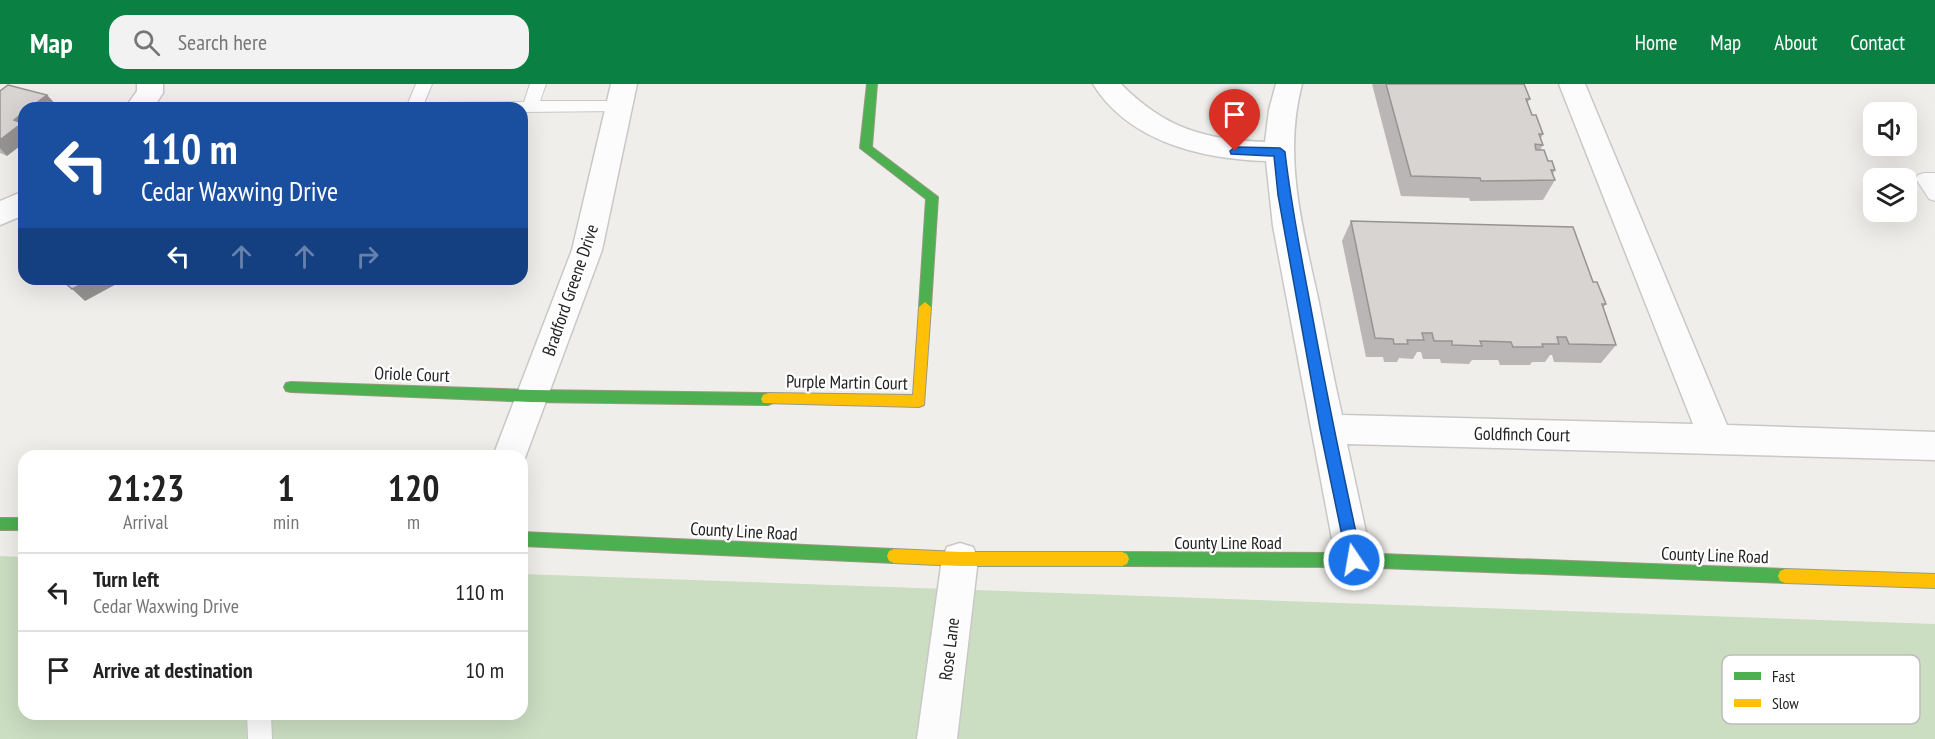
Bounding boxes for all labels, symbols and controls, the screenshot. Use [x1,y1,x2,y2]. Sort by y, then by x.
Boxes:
search box [109,15,529,69]
text: Map [30,24,73,61]
icon: search [130,26,163,59]
text: Search here [178,28,267,56]
text: Home [1635,29,1677,56]
text: Map [1710,29,1741,56]
text: About [1774,29,1817,56]
text: Contact [1850,29,1905,56]
pin [1209,89,1260,151]
icon: arrive [1218,98,1251,131]
map controls [1863,102,1917,222]
button: sound [1863,102,1917,156]
text: 110 m [141,121,238,176]
icon: left [42,126,120,204]
button: layers [1863,168,1917,222]
text: Cedar Waxwing Drive [141,174,338,208]
street label: Bradford Greene Drive [537,221,603,359]
icon: left [162,240,195,273]
icon: ahead [225,240,258,273]
icon: ahead [288,240,321,273]
icon: right [351,240,384,273]
street label: Oriole Court [374,361,450,387]
street label: Purple Martin Court [786,369,908,395]
street label: Goldfinch Court [1474,422,1570,446]
text: 21:23 [107,464,184,511]
text: 1 [277,464,295,511]
text: 120 [388,464,439,511]
text: Arrival [123,509,168,535]
text: min [273,509,299,535]
text: m [407,509,420,535]
street label: County Line Road [690,517,798,545]
position arrow [1322,528,1386,592]
street label: County Line Road [1174,531,1282,554]
street label: County Line Road [1661,542,1769,568]
text: Turn left [93,565,159,593]
icon: left [42,576,75,609]
text: 110 m [455,578,504,606]
text: Cedar Waxwing Drive [93,593,239,619]
street label: Rose Lane [934,616,964,682]
icon: arrive [42,654,75,687]
legend [1722,655,1920,724]
text: Arrive at destination [93,656,253,684]
text: 10 m [465,656,504,684]
text: Fast [1772,666,1795,686]
text: Slow [1772,693,1799,713]

